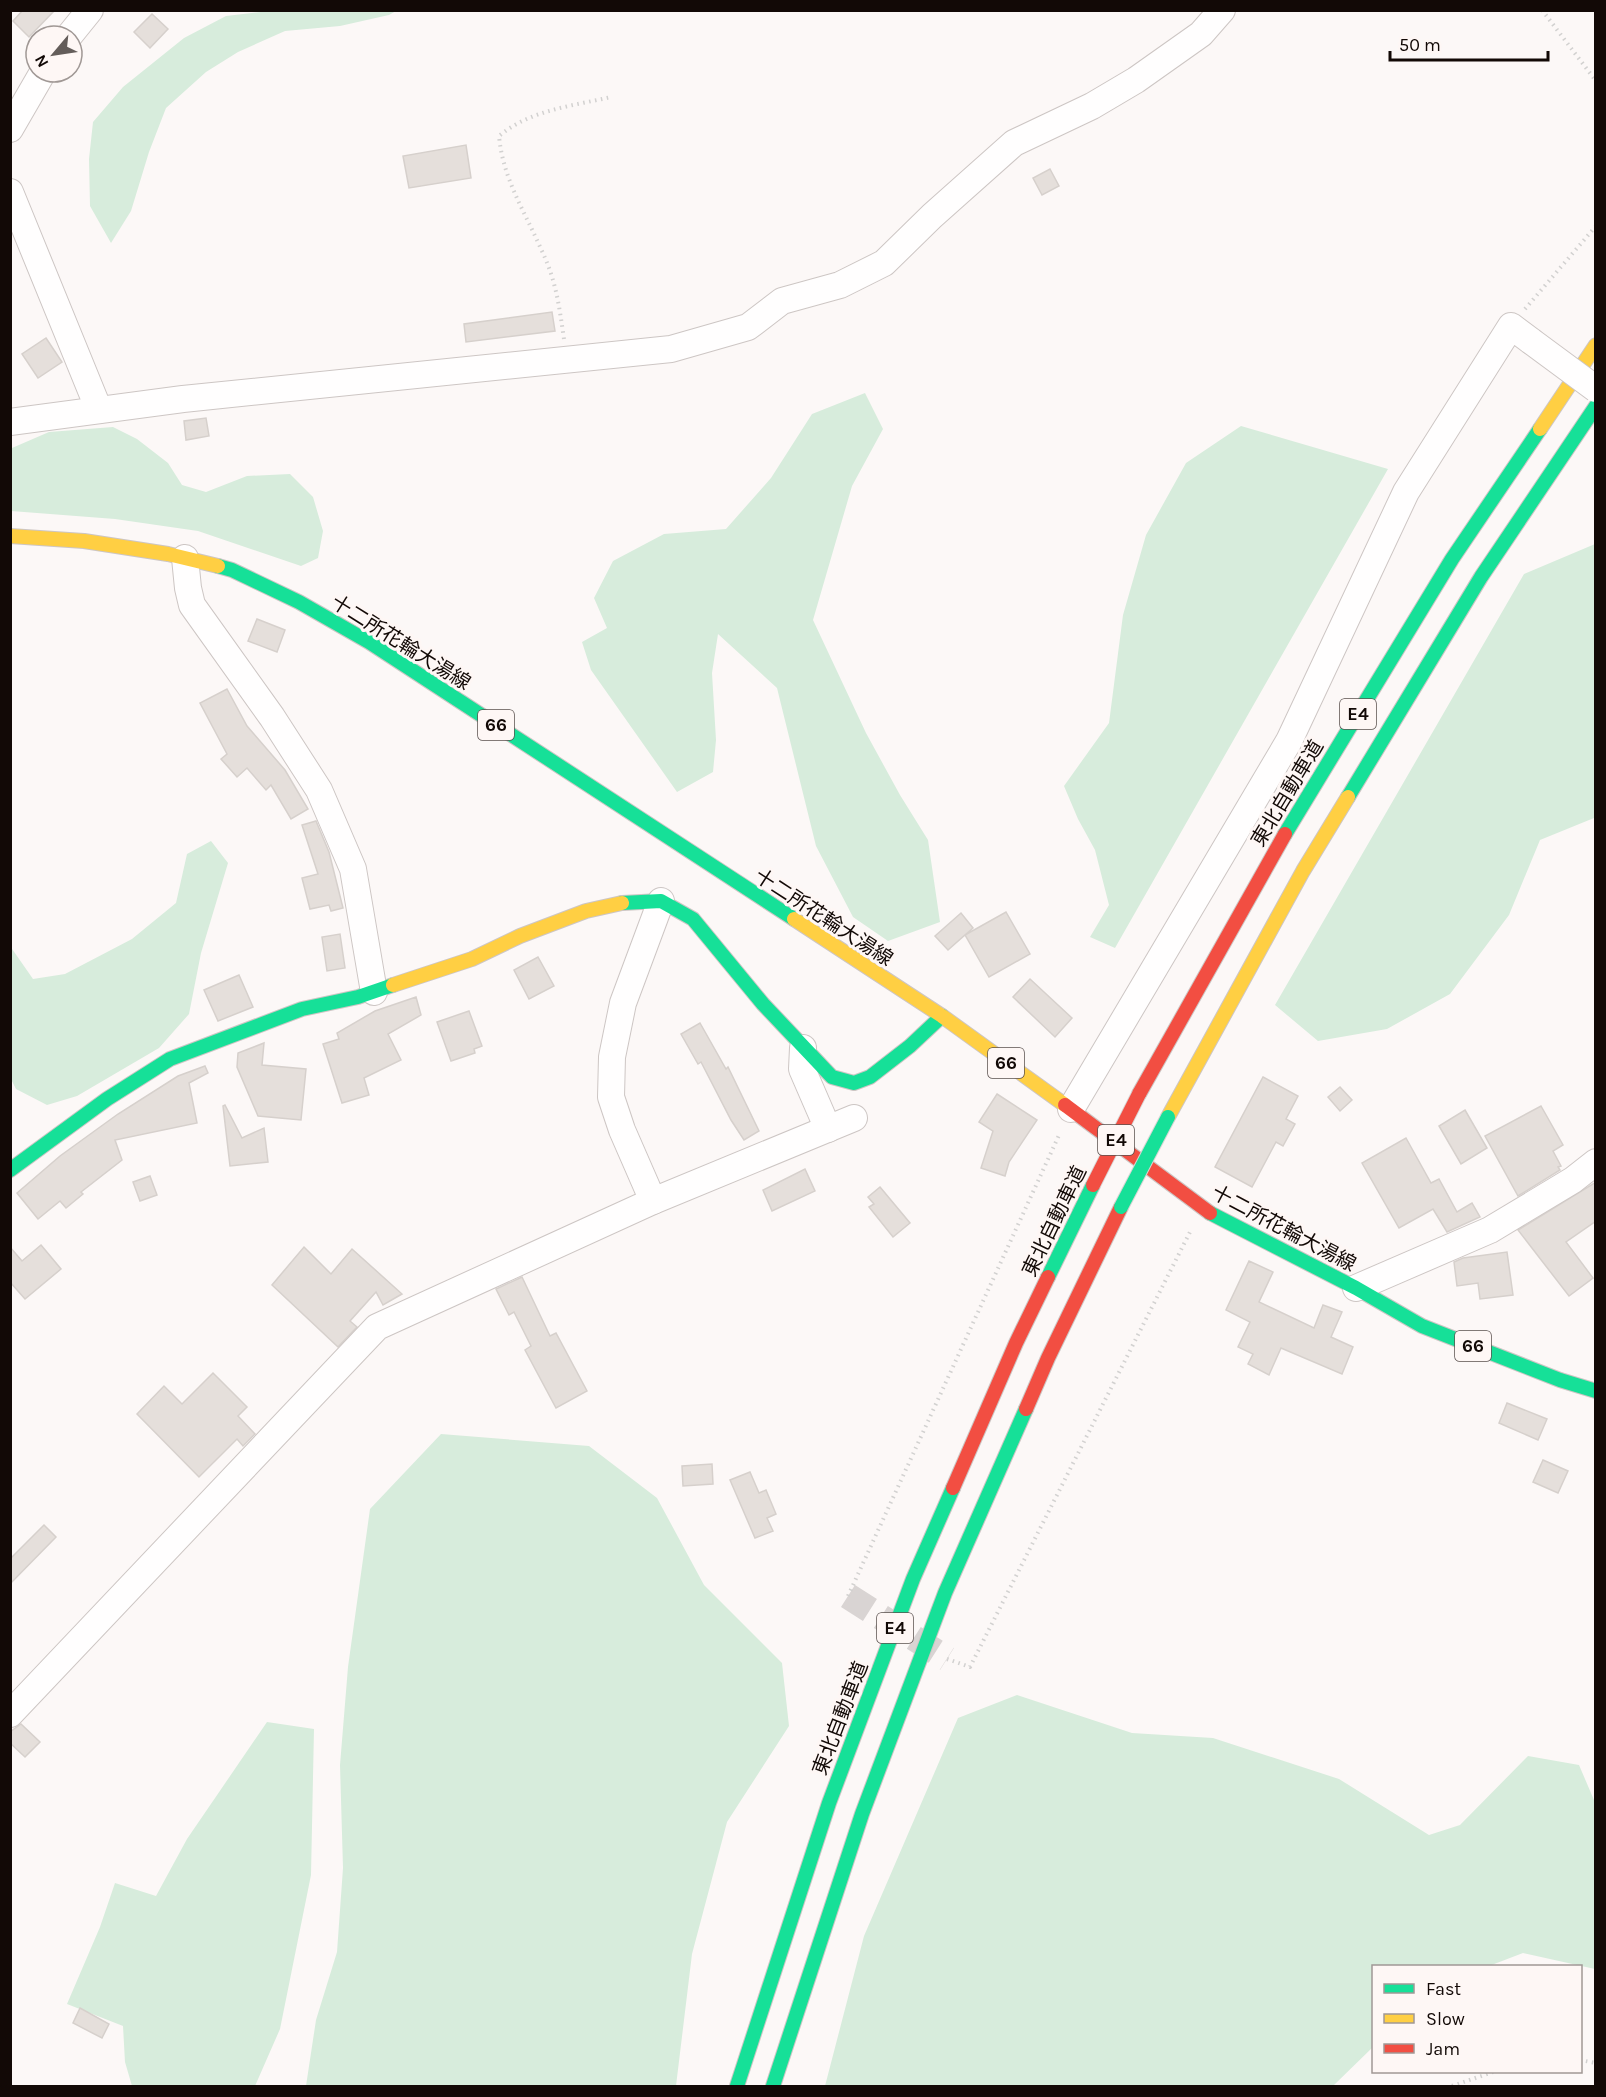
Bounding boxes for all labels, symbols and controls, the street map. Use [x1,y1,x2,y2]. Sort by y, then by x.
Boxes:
north arrow [24,24,84,84]
scale bar [1390,24,1548,62]
text: 50 m [1399,34,1441,56]
text: N [30,51,52,71]
street label: 十二所花輪大湯線 [327,590,475,695]
road number: E4 [1340,699,1376,729]
road number: 66 [478,710,514,740]
street label: 東北自動車道 [1247,736,1328,851]
street label: 十二所花輪大湯線 [750,864,897,971]
road number: 66 [988,1048,1024,1078]
road number: E4 [1098,1125,1134,1155]
street label: 東北自動車道 [1018,1162,1091,1280]
street label: 十二所花輪大湯線 [1208,1181,1360,1276]
road number: 66 [1455,1331,1491,1361]
road number: E4 [877,1613,913,1643]
street label: 東北自動車道 [808,1658,873,1778]
legend [1372,1965,1582,2073]
text: Fast [1426,1978,1461,2000]
text: Slow [1426,2008,1465,2030]
text: Jam [1426,2038,1460,2060]

